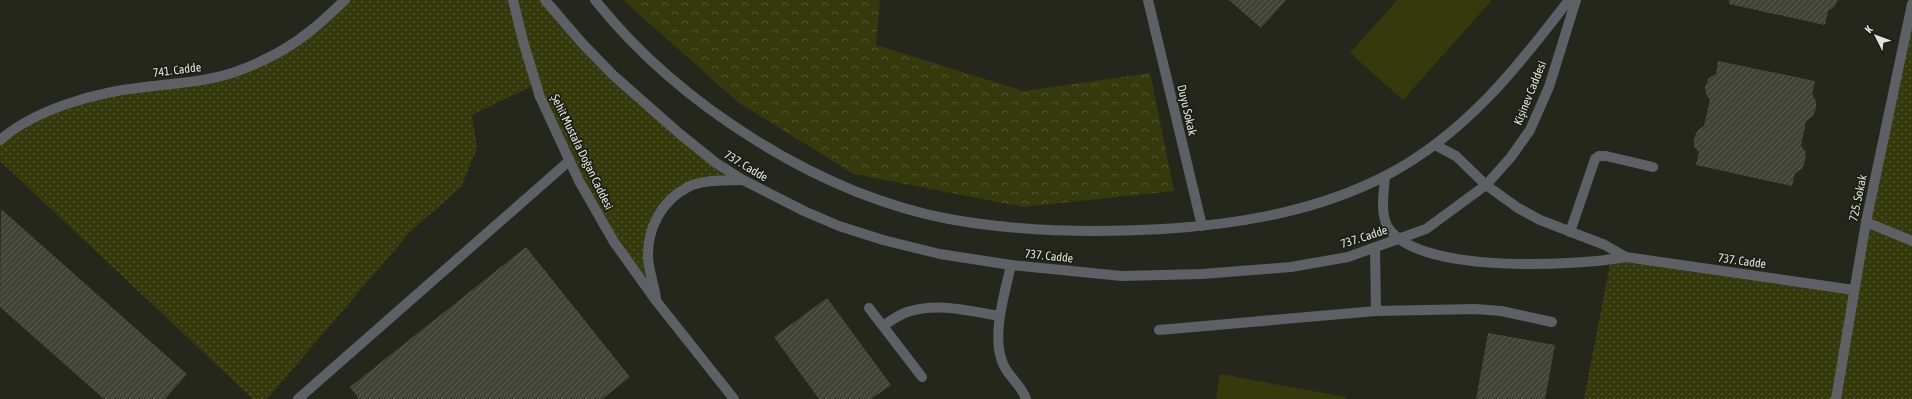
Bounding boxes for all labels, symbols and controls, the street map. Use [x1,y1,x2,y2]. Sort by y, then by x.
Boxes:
north arrow [1856,16,1896,56]
text: K [1862,23,1875,35]
street label: Kişinev Caddesi [1511,59,1549,127]
street label: 741. Cadde [152,60,202,80]
street label: Duyu Sokak [1174,83,1200,137]
street label: Şehit Mustafa Doğan Caddesi [548,92,616,212]
street label: 737. Cadde [722,148,770,184]
street label: 725. Sokak [1846,173,1870,223]
street label: 737. Cadde [1339,223,1389,251]
street label: 737. Cadde [1024,247,1074,265]
street label: 737. Cadde [1717,251,1767,271]

